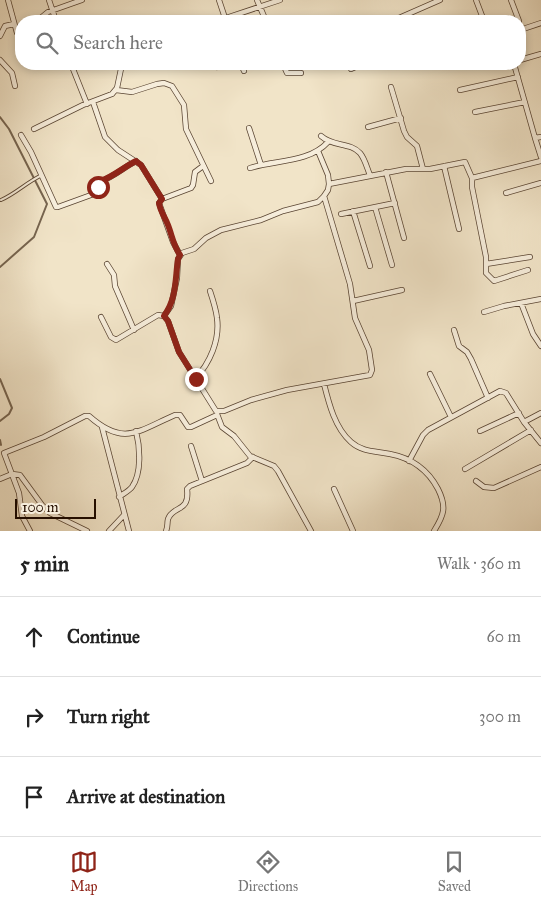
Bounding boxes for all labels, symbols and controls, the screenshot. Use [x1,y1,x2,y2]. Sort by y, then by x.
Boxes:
search box [15,15,526,70]
icon: search [33,29,61,57]
text: Search here [73,31,163,54]
route start [87,176,110,199]
route end [185,368,208,391]
scale bar [15,496,96,519]
text: 100 m [22,499,59,516]
text: 5 min [20,551,69,577]
text: Walk · 360 m [437,554,521,573]
icon: ahead [20,623,48,651]
text: Continue [67,625,140,648]
text: 60 m [487,627,521,646]
icon: right [20,703,48,731]
text: Turn right [67,705,150,728]
text: 300 m [479,707,521,726]
icon: arrive [20,783,48,811]
text: Arrive at destination [67,785,225,808]
tab: Map [70,848,98,895]
tab: Directions [238,848,298,895]
tab: Saved [438,848,471,895]

